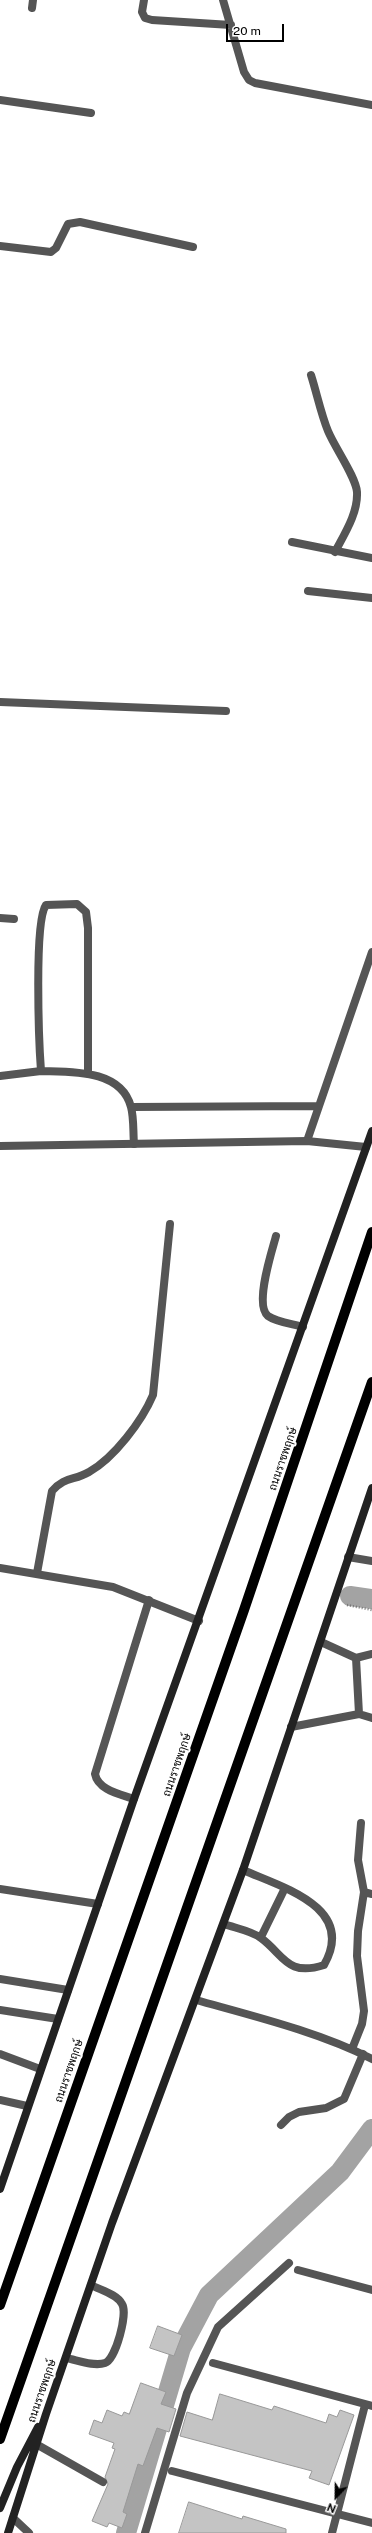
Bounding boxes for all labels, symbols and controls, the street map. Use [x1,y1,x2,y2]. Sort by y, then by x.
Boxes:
scale bar [228,16,286,42]
text: 20 m [233,24,261,38]
street label: ถนนราชพฤกษ์ [266,1426,300,1492]
street label: ถนนราชพฤกษ์ [160,1732,194,1798]
street label: ถนนราชพฤกษ์ [52,2038,86,2104]
street label: ถนนราชพฤกษ์ [25,2358,59,2424]
north arrow [316,2477,356,2517]
text: N [325,2501,338,2515]

